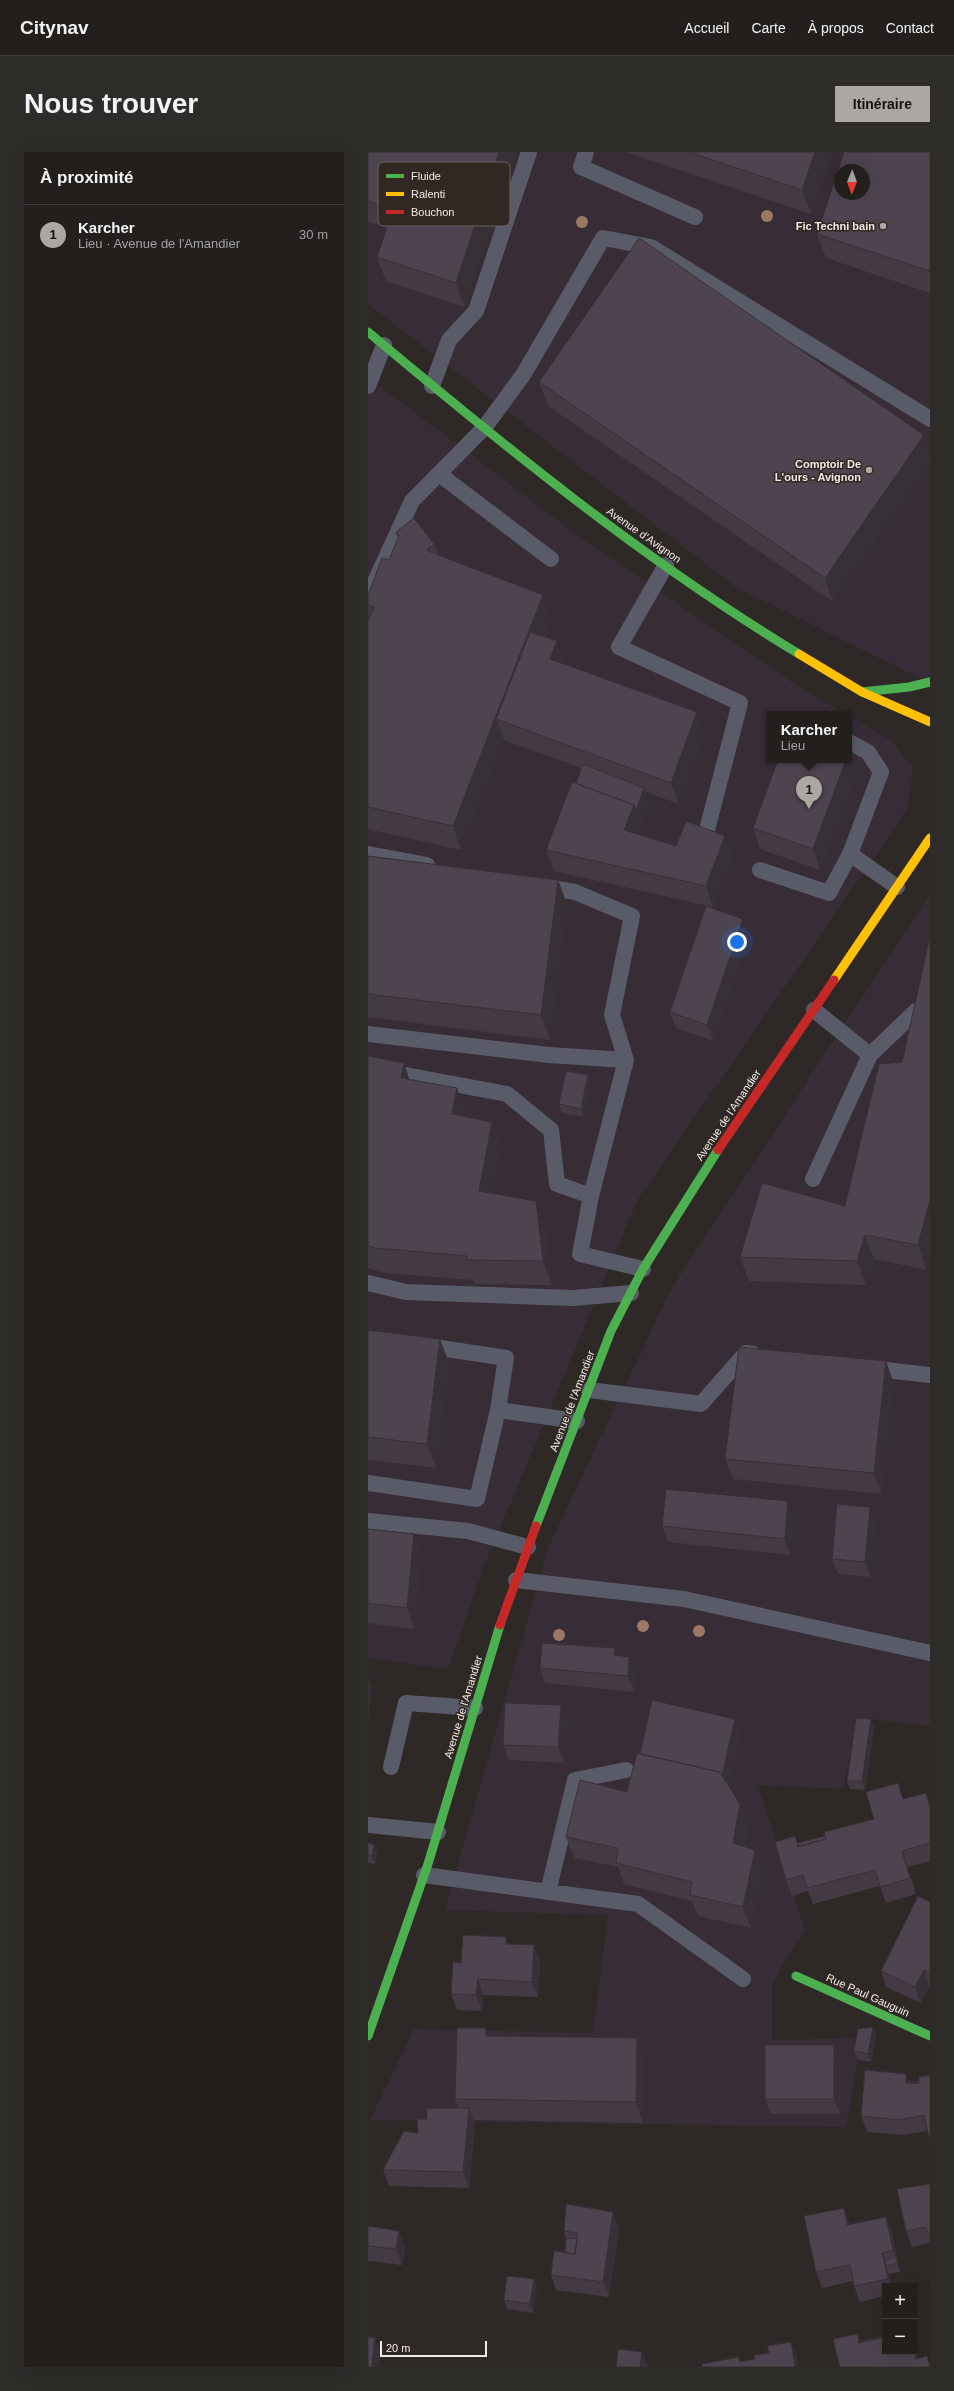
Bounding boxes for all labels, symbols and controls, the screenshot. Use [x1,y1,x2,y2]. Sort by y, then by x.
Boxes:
text: Citynav [20,17,89,38]
text: Accueil [684,20,729,36]
text: Carte [751,20,786,36]
text: À propos [808,20,864,36]
text: Contact [886,20,934,36]
button: Itinéraire [835,86,930,122]
text: Nous trouver [24,88,198,119]
legend [378,162,510,226]
north arrow [834,164,870,200]
text: À proximité [40,168,134,187]
text: Fluide [411,170,441,182]
text: Ralenti [411,188,445,200]
text: Bouchon [411,206,454,218]
text: Karcher [78,219,135,236]
place label: Fic Techni bain [796,220,875,232]
marker: Fic Techni bain [878,221,888,231]
text: 1 [49,227,57,242]
text: 30 m [299,227,328,242]
text: Lieu · Avenue de l'Amandier [78,236,240,251]
place label: Comptoir De L'ours - Avignon [775,458,861,483]
marker: Comptoir De L'ours - Avignon [864,465,874,475]
street label: Avenue d'Avignon [605,505,683,565]
popup [766,711,852,763]
text: Karcher [781,721,837,738]
text: Lieu [781,738,805,753]
pin: 1 [796,776,822,809]
your location [727,932,747,952]
street label: Avenue de l'Amandier [693,1067,763,1163]
street label: Avenue de l'Amandier [547,1349,597,1453]
street label: Avenue de l'Amandier [442,1654,484,1760]
street label: Rue Paul Gauguin [824,1971,912,2019]
map controls [882,2283,918,2355]
button: + [882,2283,918,2319]
button: − [882,2319,918,2355]
scale bar [380,2339,487,2358]
text: 20 m [386,2342,410,2354]

